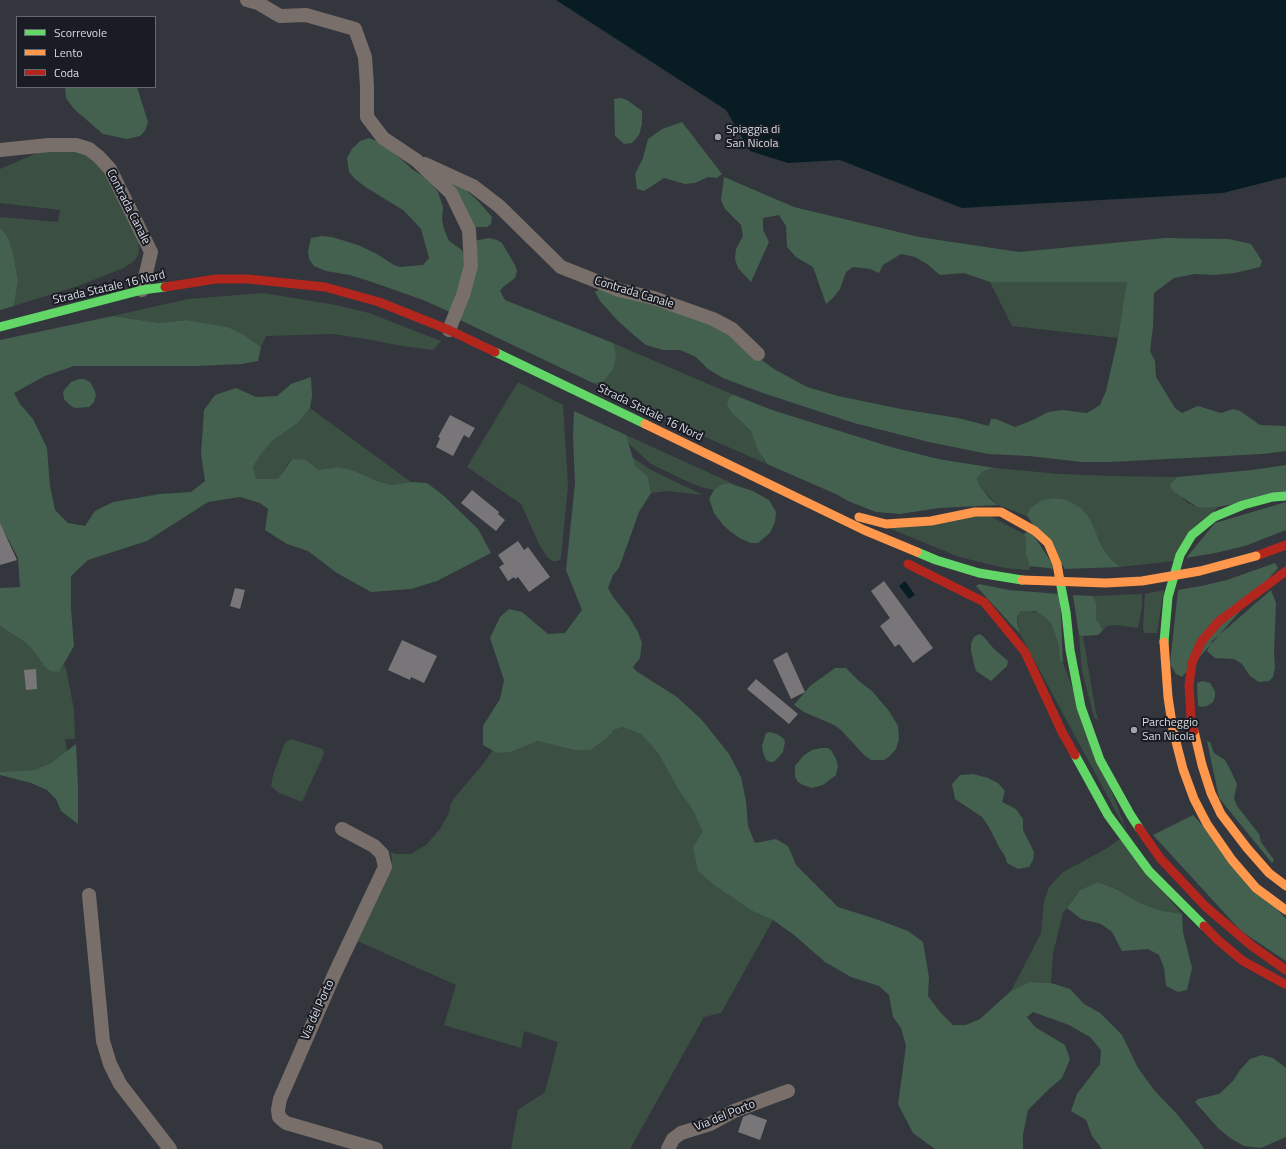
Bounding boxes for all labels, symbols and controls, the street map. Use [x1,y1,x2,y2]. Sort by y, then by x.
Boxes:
legend [16,16,156,88]
text: Scorrevole [54,23,107,42]
text: Lento [54,43,83,62]
text: Coda [54,63,79,82]
place label: Spiaggia di San Nicola [726,123,780,151]
marker: Spiaggia di San Nicola [713,132,723,142]
street label: Contrada Canale [103,167,153,247]
street label: Strada Statale 16 Nord [51,268,167,308]
street label: Contrada Canale [593,274,675,312]
street label: Strada Statale 16 Nord [595,381,705,445]
place label: Parcheggio San Nicola [1142,716,1198,744]
marker: Parcheggio San Nicola [1129,725,1139,735]
street label: Via del Porto [298,978,338,1042]
street label: Via del Porto [693,1097,757,1135]

